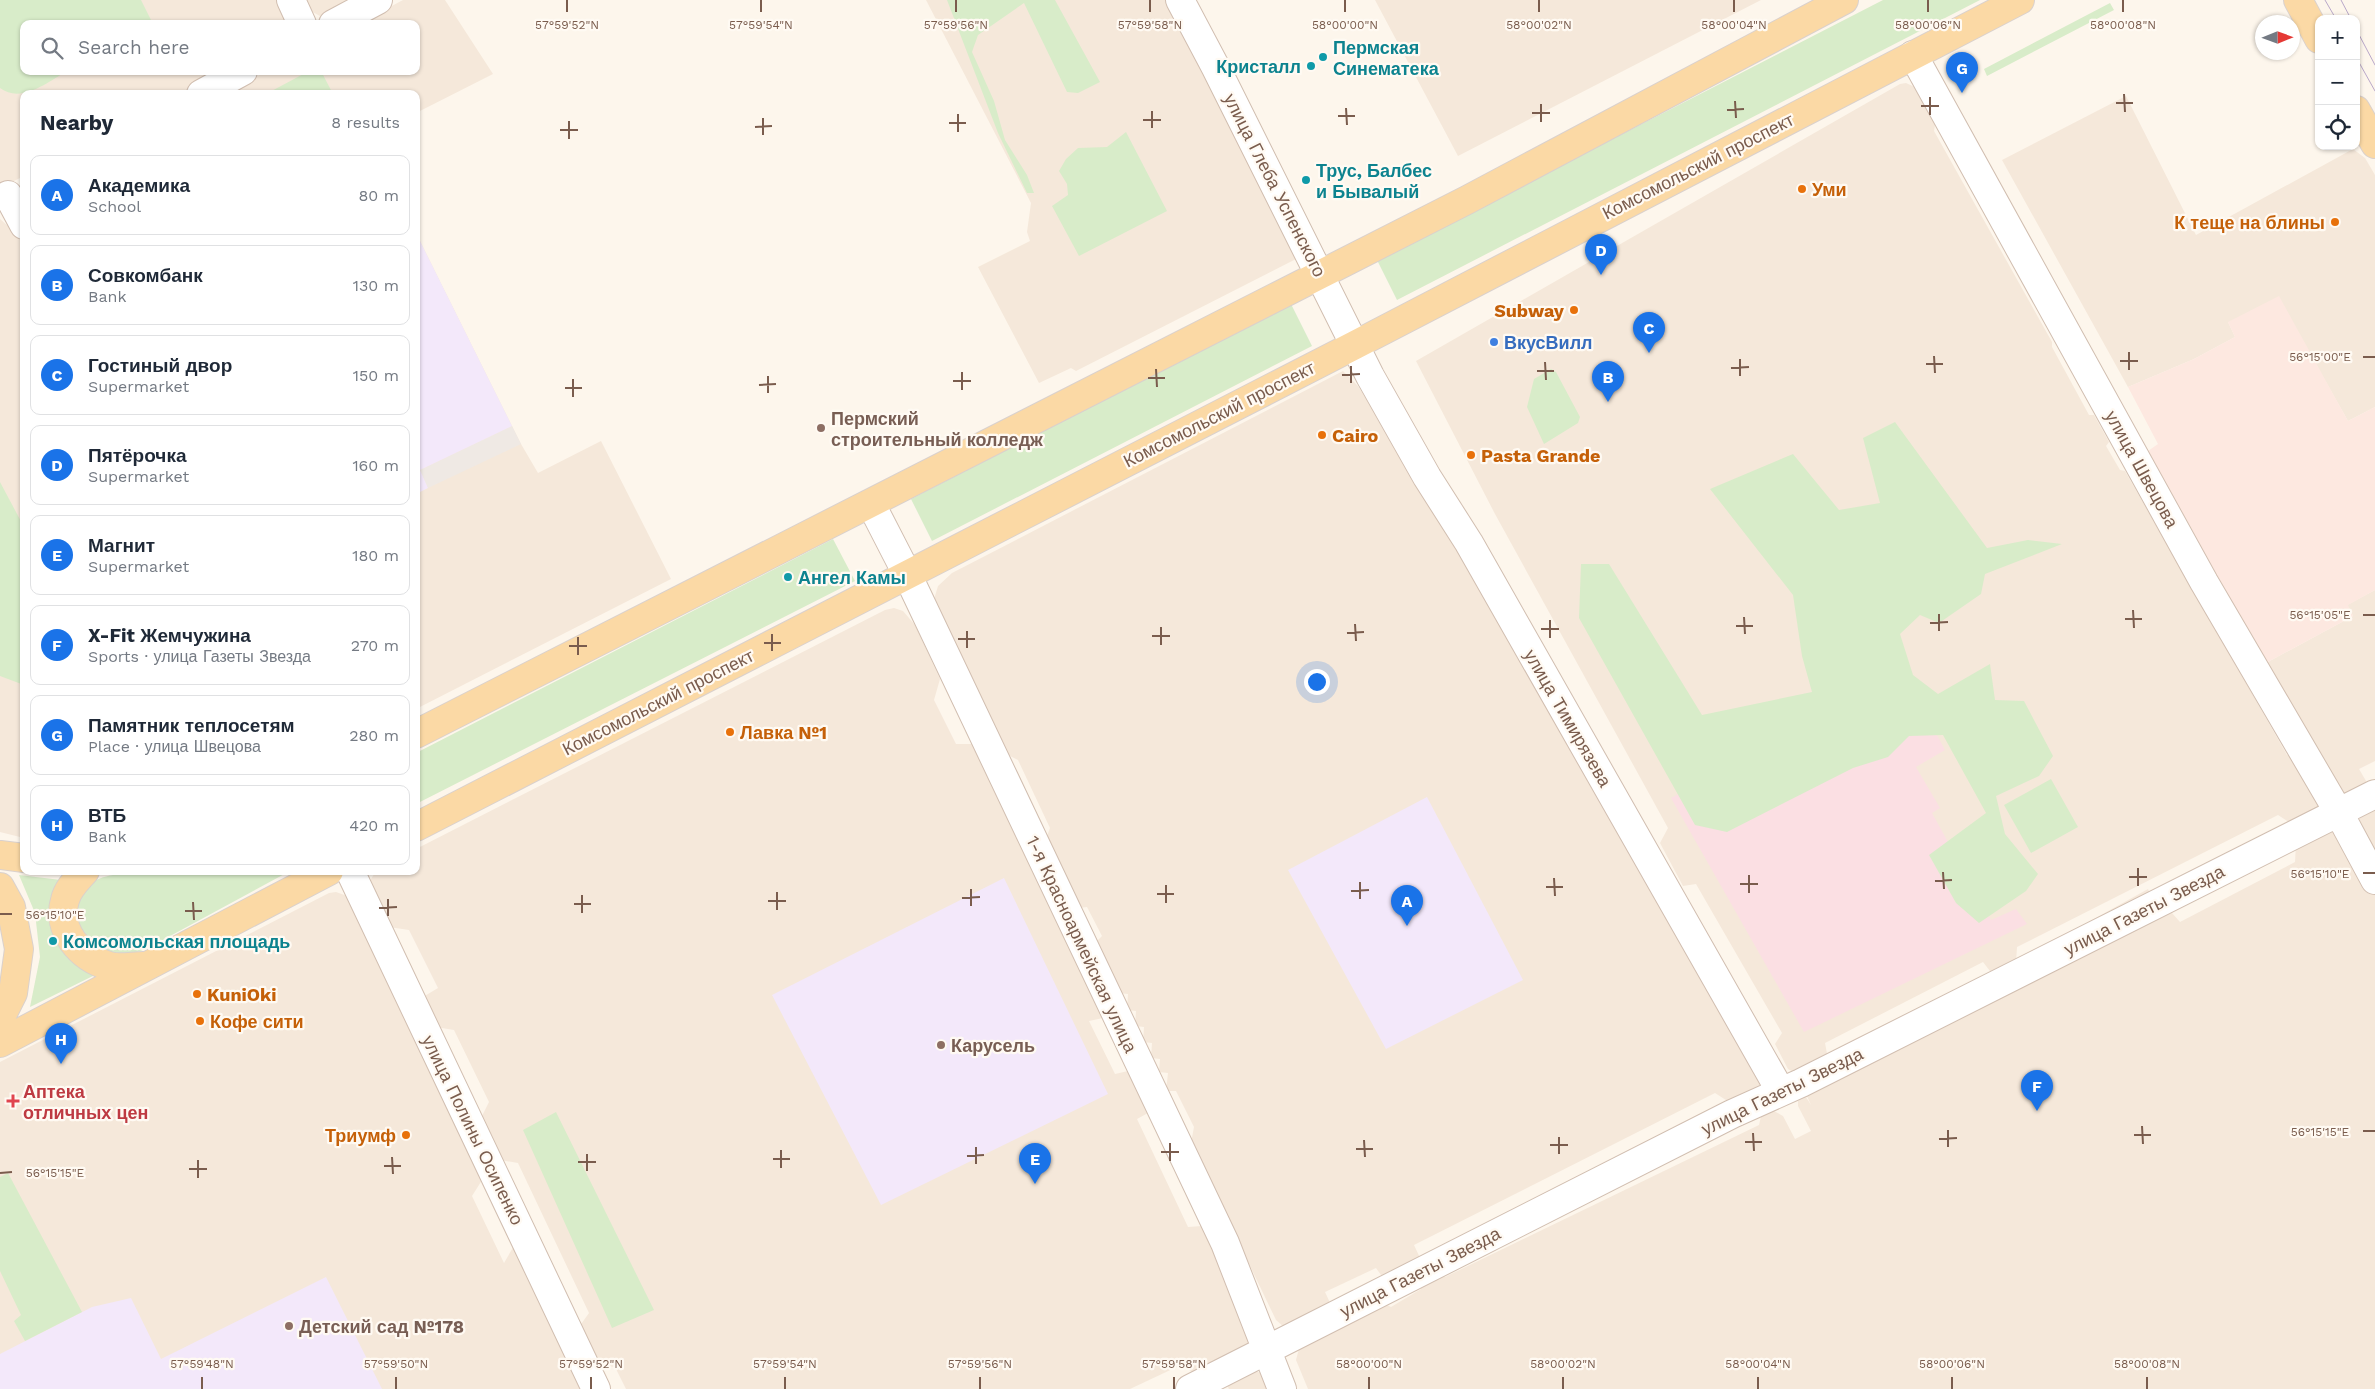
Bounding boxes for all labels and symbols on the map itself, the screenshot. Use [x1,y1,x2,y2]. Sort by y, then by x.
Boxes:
north arrow [2255,15,2300,60]
text: 57°59'52"N [535,18,599,32]
text: 57°59'54"N [729,18,793,32]
text: 57°59'56"N [924,18,988,32]
text: 57°59'58"N [1118,18,1182,32]
text: 58°00'00"N [1312,18,1378,32]
text: 58°00'02"N [1506,18,1572,32]
text: 58°00'04"N [1701,18,1767,32]
text: 58°00'06"N [1895,18,1961,32]
text: 58°00'08"N [2090,18,2156,32]
place label: Пермская Синематека [1333,37,1440,79]
marker: Пермская Синематека [1317,51,1329,63]
pin: G [1946,52,1978,93]
place label: Кристалл [1216,56,1301,77]
marker: Кристалл [1305,60,1317,72]
street label: улица Глеба Успенского [1220,90,1330,280]
street label: Комсомольский проспект [1599,109,1797,223]
place label: Трус, Балбес и Бывалый [1316,160,1432,202]
marker: Трус, Балбес и Бывалый [1300,174,1312,186]
place label: Уми [1812,179,1847,200]
marker: Уми [1796,183,1808,195]
place label: К теще на блины [2174,212,2325,233]
marker: К теще на блины [2329,216,2341,228]
pin: D [1585,234,1617,275]
place label: Subway [1494,300,1565,321]
marker: Subway [1568,304,1580,316]
pin: C [1633,312,1665,353]
place label: ВкусВилл [1504,332,1593,353]
marker: ВкусВилл [1488,336,1500,348]
text: 56°15'00"E [2289,350,2351,364]
street label: Комсомольский проспект [1120,357,1318,471]
pin: B [1592,361,1624,402]
street label: улица Швецова [2101,407,2183,532]
place label: Пермский строительный колледж [831,408,1043,450]
marker: Пермский строительный колледж [815,422,827,434]
place label: Cairo [1332,425,1379,446]
marker: Cairo [1316,429,1328,441]
place label: Pasta Grande [1481,445,1600,466]
marker: Pasta Grande [1465,449,1477,461]
place label: Ангел Камы [798,567,906,588]
marker: Ангел Камы [782,571,794,583]
text: 56°15'05"E [2289,608,2351,622]
street label: Комсомольский проспект [559,645,757,759]
street label: улица Тимирязева [1520,645,1616,791]
your location [1304,669,1330,695]
place label: Лавка №1 [740,722,827,743]
marker: Лавка №1 [724,726,736,738]
street label: 1-я Красноармейская улица [1022,832,1142,1057]
street label: улица Газеты Звезда [2060,860,2229,960]
text: 56°15'10"E [2291,867,2350,881]
pin: A [1391,885,1423,926]
text: 56°15'10"E [26,908,85,922]
place label: Комсомольская площадь [63,931,290,952]
marker: Комсомольская площадь [47,935,59,947]
place label: KuniOki [207,984,277,1005]
marker: KuniOki [191,988,203,1000]
place label: Кофе сити [210,1011,304,1032]
marker: Кофе сити [194,1015,206,1027]
pin: H [45,1023,77,1064]
street label: улица Полины Осипенко [418,1032,528,1228]
place label: Карусель [951,1035,1035,1056]
marker: Карусель [935,1039,947,1051]
street label: улица Газеты Звезда [1698,1042,1867,1139]
pin: F [2021,1070,2053,1111]
place label: Аптека отличных цен [23,1081,148,1123]
marker: Аптека отличных цен [7,1095,19,1107]
place label: Триумф [325,1125,396,1146]
text: 56°15'15"E [2291,1125,2350,1139]
marker: Триумф [400,1129,412,1141]
pin: E [1019,1143,1051,1184]
text: 56°15'15"E [26,1166,85,1180]
street label: улица Газеты Звезда [1336,1222,1505,1322]
place label: Детский сад №178 [299,1316,464,1337]
marker: Детский сад №178 [283,1320,295,1332]
text: 57°59'48"N [170,1357,234,1371]
text: 57°59'50"N [364,1357,428,1371]
text: 57°59'52"N [559,1357,623,1371]
text: 57°59'54"N [753,1357,817,1371]
text: 57°59'56"N [948,1357,1012,1371]
text: 57°59'58"N [1142,1357,1206,1371]
text: 58°00'00"N [1336,1357,1402,1371]
text: 58°00'02"N [1530,1357,1596,1371]
text: 58°00'04"N [1725,1357,1791,1371]
text: 58°00'06"N [1919,1357,1985,1371]
text: 58°00'08"N [2114,1357,2180,1371]

